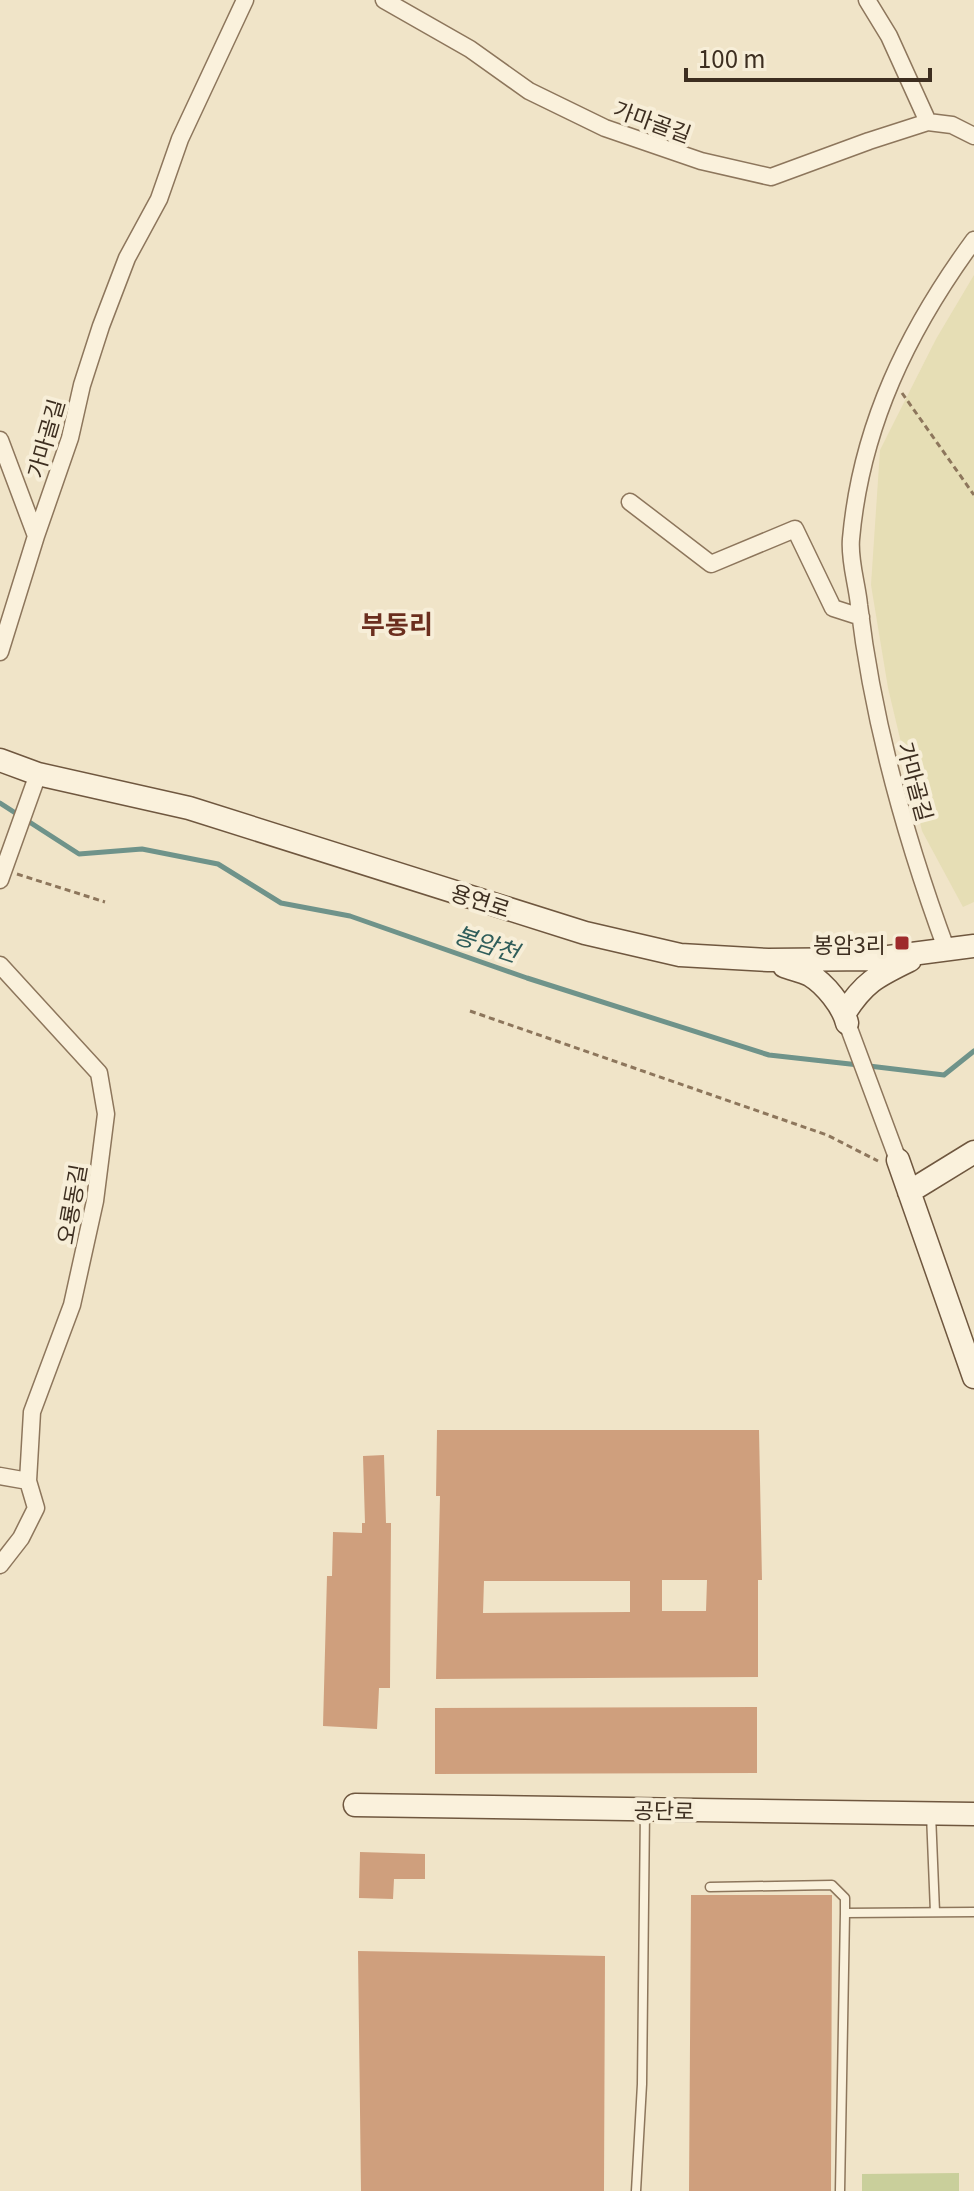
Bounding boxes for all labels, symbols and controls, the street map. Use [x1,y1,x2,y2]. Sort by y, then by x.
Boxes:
scale bar [686,32,930,82]
text: 100 m [698,40,766,75]
street label: 가마골길 [609,91,697,149]
street label: 가마골길 [17,395,71,481]
district label: 부동리 [361,604,433,641]
street label: 가마골길 [891,738,943,824]
street label: 용연로 [447,874,515,924]
water label: 봉암천 [450,915,527,970]
place label: 봉암3리 [813,927,886,959]
marker: 봉암3리 [893,934,911,952]
street label: 오룡동길 [47,1161,93,1247]
street label: 공단로 [633,1792,695,1826]

